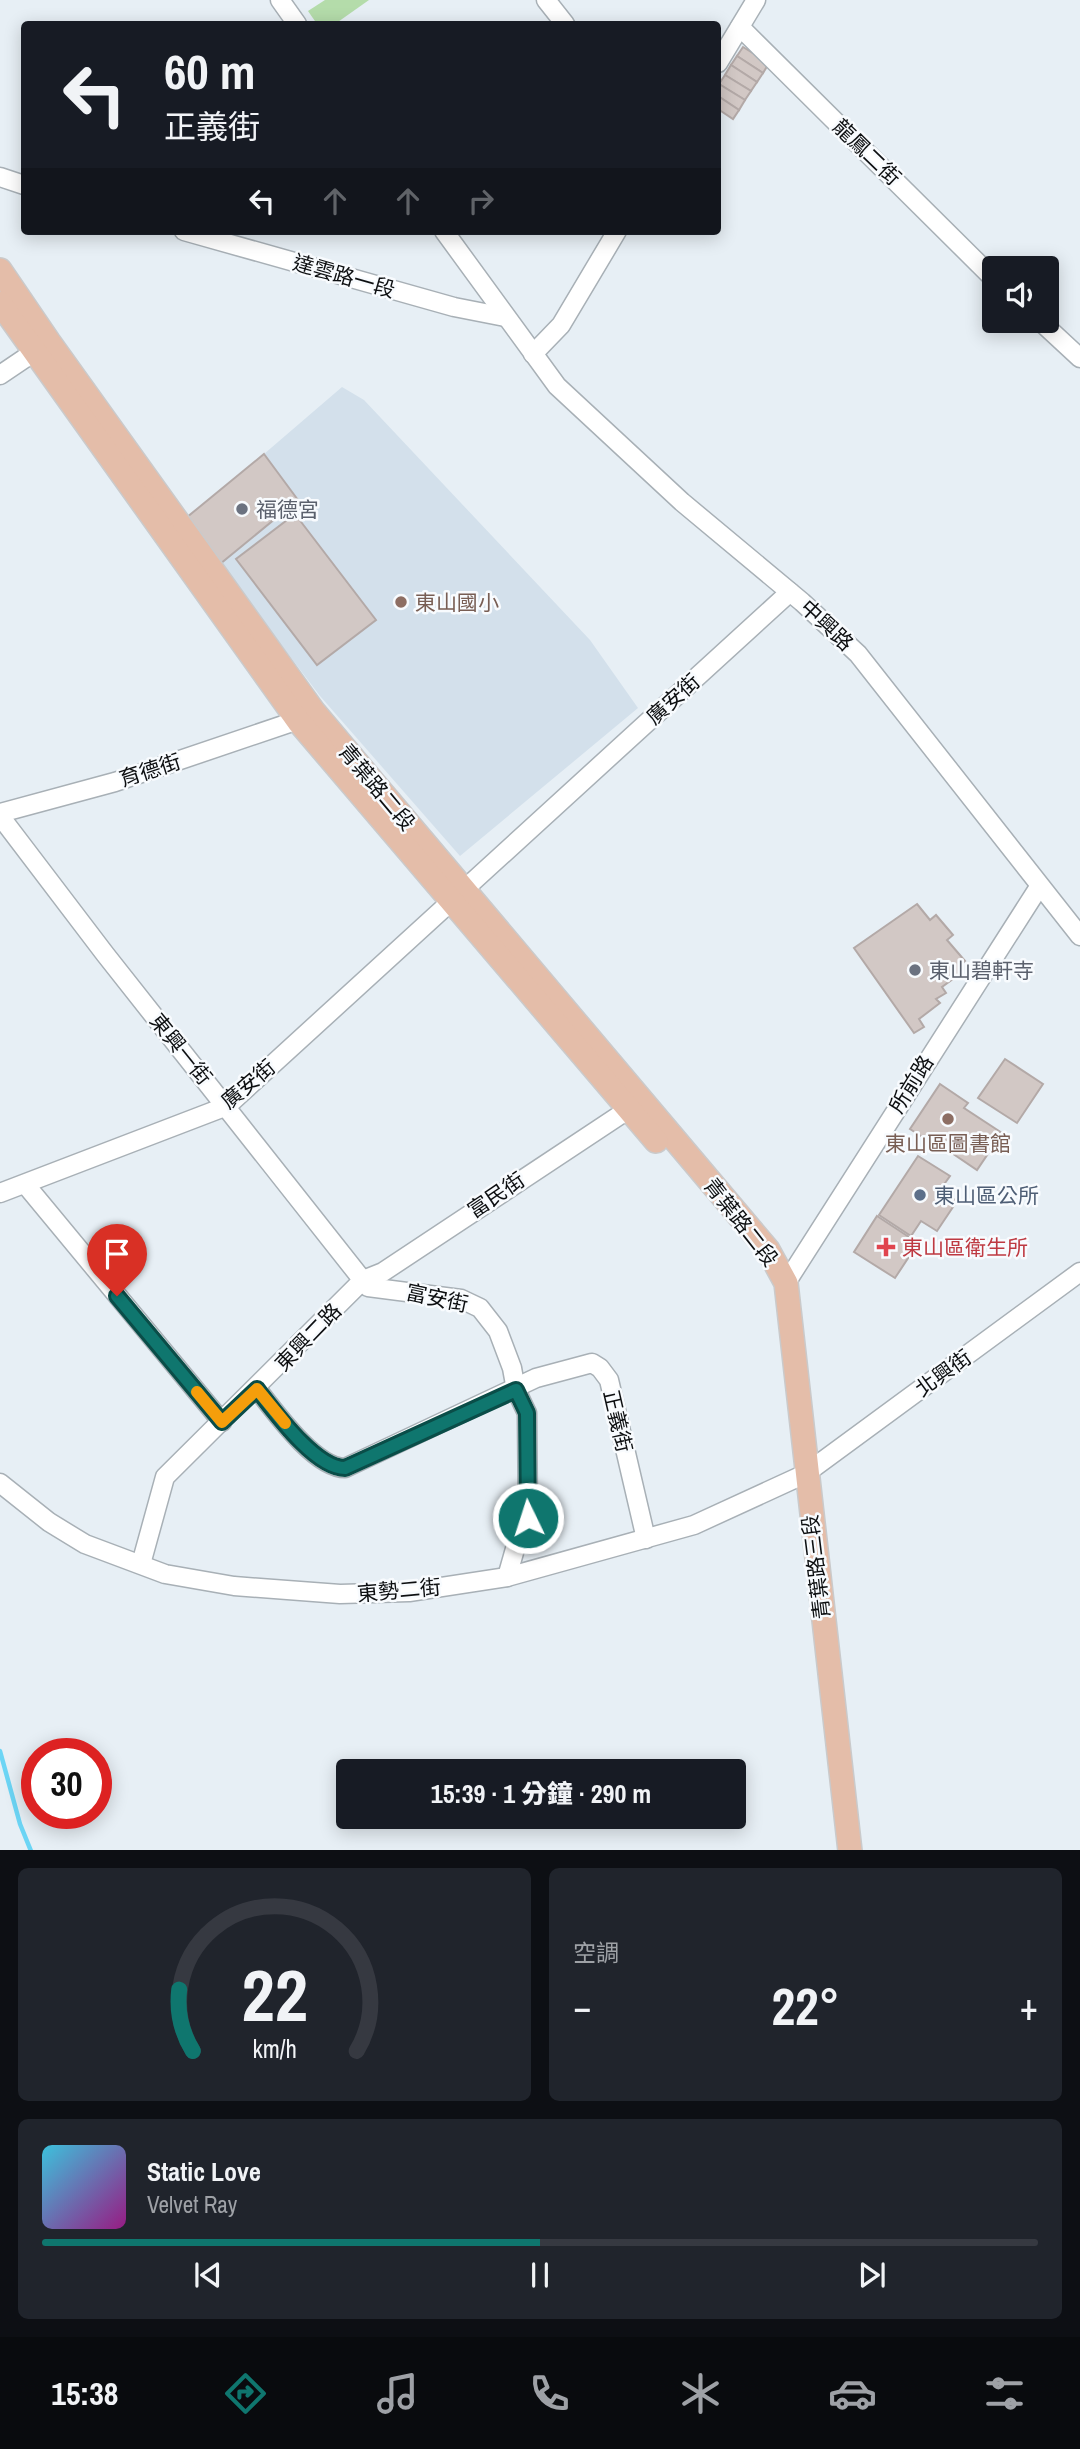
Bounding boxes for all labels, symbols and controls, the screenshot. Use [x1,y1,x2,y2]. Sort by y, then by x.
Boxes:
text: 60 m [164,38,256,104]
icon: left [49,49,140,140]
text: 正義街 [164,105,260,148]
street label: 龍鳳二街 [827,112,907,192]
icon: left [243,182,281,220]
icon: ahead [316,182,354,220]
icon: ahead [389,182,427,220]
icon: right [462,182,500,220]
street label: 達雲路一段 [290,248,398,304]
map controls [982,256,1059,333]
button: sound [982,256,1059,333]
place label: 福德宮 [256,495,319,524]
marker: 福德宮 [234,501,250,517]
place label: 東山國小 [415,588,499,617]
street label: 中興路 [794,593,860,657]
marker: 東山國小 [393,594,409,610]
street label: 廣安街 [640,667,706,731]
street label: 青葉路二段 [332,737,422,837]
street label: 育德街 [116,746,184,794]
place label: 東山碧軒寺 [929,956,1034,985]
marker: 東山碧軒寺 [907,962,923,978]
street label: 東興一街 [143,1007,219,1091]
street label: 所前路 [882,1050,940,1118]
street label: 廣安街 [215,1053,281,1115]
marker: 東山區圖書館 [940,1111,956,1127]
place label: 東山區圖書館 [885,1129,1011,1158]
street label: 富民街 [462,1165,530,1225]
street label: 青葉路二段 [697,1172,785,1272]
place label: 東山區公所 [934,1181,1039,1210]
marker: 東山區公所 [912,1187,928,1203]
pin [87,1224,147,1296]
place label: 東山區衛生所 [902,1233,1028,1262]
icon: arrive [98,1235,136,1273]
marker: 東山區衛生所 [876,1237,896,1257]
street label: 富安街 [403,1277,471,1319]
street label: 東興二路 [268,1297,348,1377]
street label: 北興街 [909,1343,977,1403]
street label: 正義街 [597,1387,639,1455]
position arrow [491,1481,565,1555]
street label: 青葉路三段 [795,1513,837,1621]
street label: 東勢二街 [356,1572,442,1608]
speed limit sign: 30 [21,1738,112,1829]
text: 15:39 · 1 分鐘 · 290 m [431,1776,651,1811]
text: 空調 [573,1937,619,1968]
text: 22 [241,1946,308,2044]
text: 22° [771,1971,840,2041]
text: − [573,1981,591,2032]
text: + [1020,1981,1038,2032]
text: km/h [252,2031,297,2065]
text: Static Love [147,2154,261,2189]
text: Velvet Ray [147,2189,237,2220]
icon: previous [189,2256,227,2294]
icon: pause [521,2256,559,2294]
icon: next [853,2256,891,2294]
icon: directions [221,2369,270,2418]
icon: music [373,2369,422,2418]
icon: phone [525,2369,574,2418]
icon: climate [676,2369,725,2418]
icon: car [828,2369,877,2418]
icon: filters [980,2369,1029,2418]
text: 15:38 [51,2372,118,2415]

